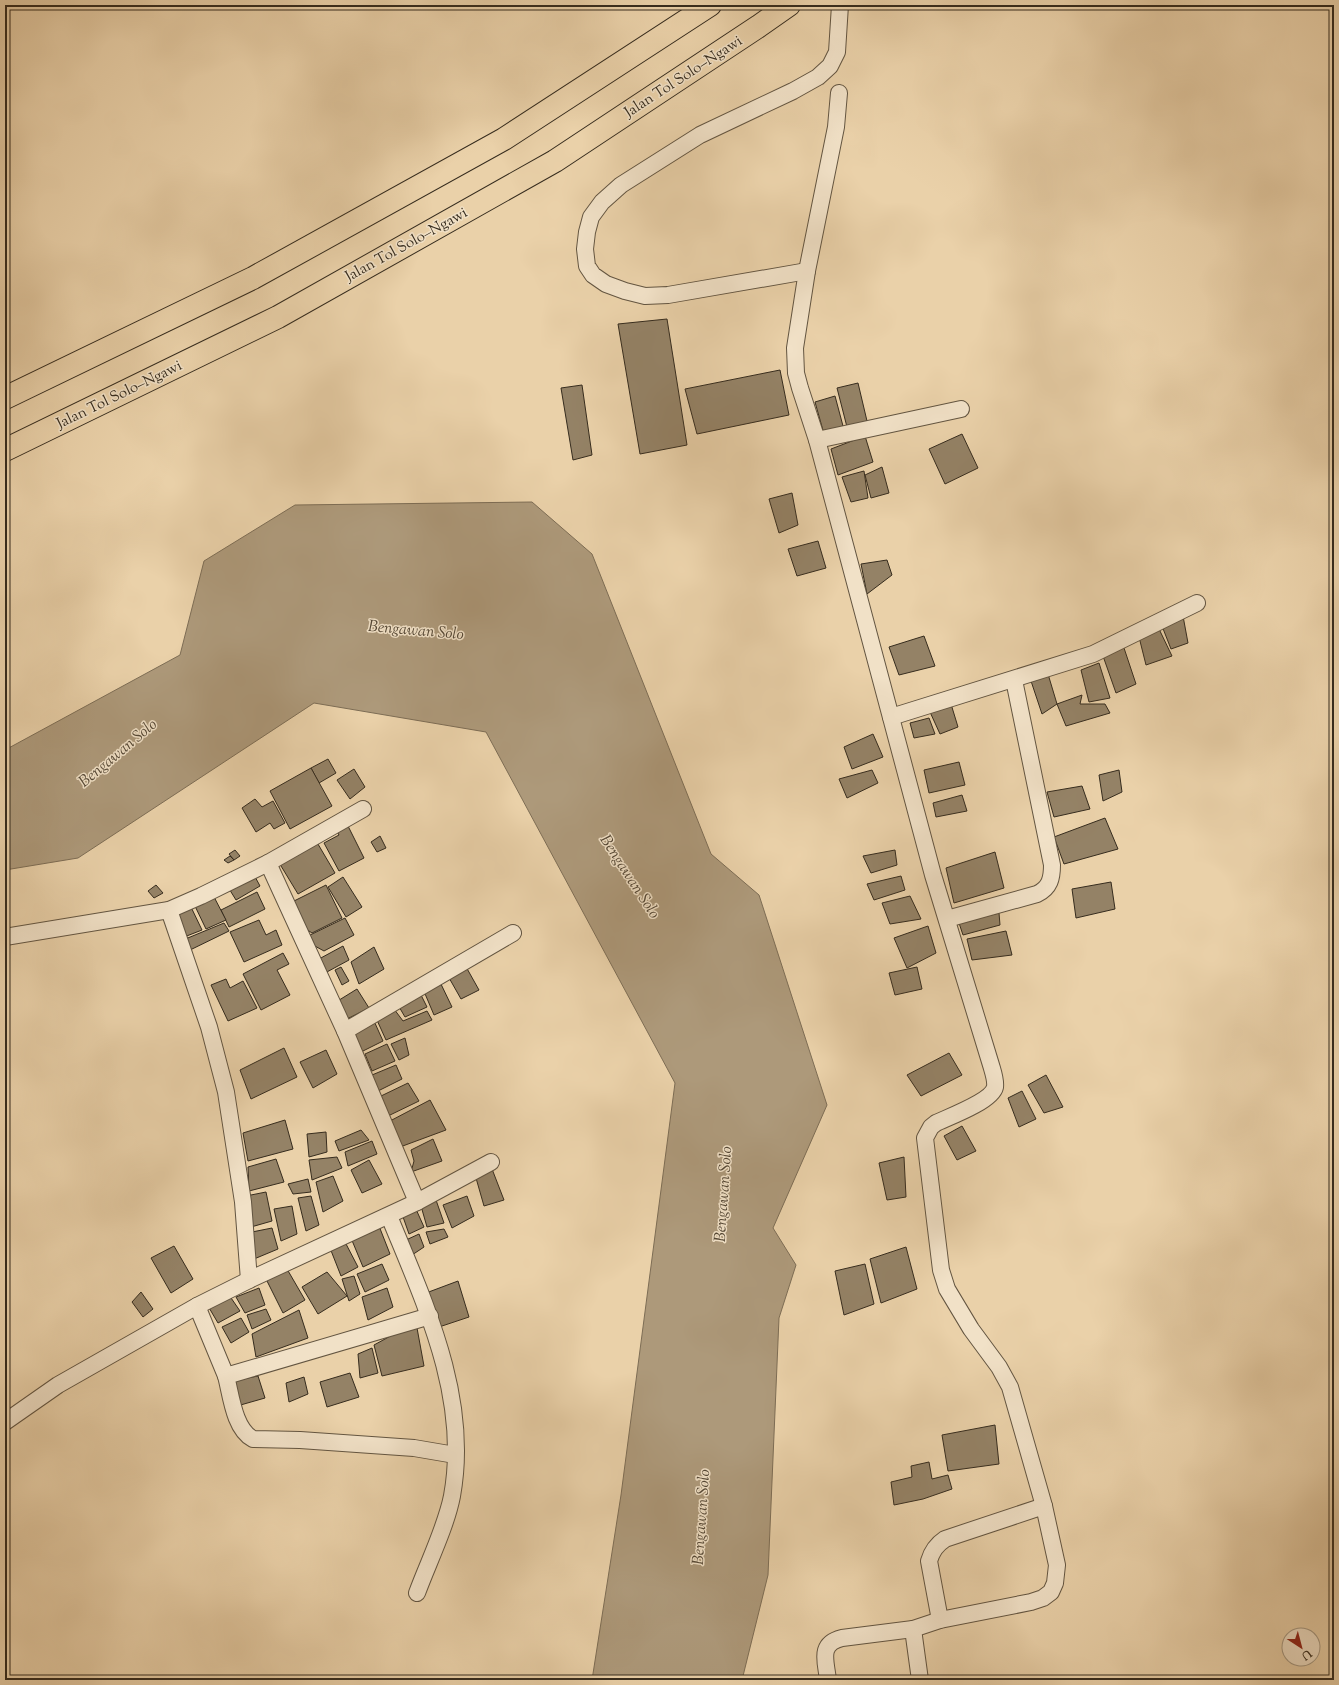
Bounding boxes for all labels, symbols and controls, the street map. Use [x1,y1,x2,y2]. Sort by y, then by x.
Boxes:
street label: Jalan Tol Solo–Ngawi [620,31,747,124]
street label: Jalan Tol Solo–Ngawi [341,203,472,288]
street label: Jalan Tol Solo–Ngawi [53,356,186,435]
water label: Bengawan Solo [367,616,465,647]
water label: Bengawan Solo [74,714,163,794]
water label: Bengawan Solo [593,831,665,924]
water label: Bengawan Solo [710,1145,739,1243]
water label: Bengawan Solo [688,1468,717,1566]
north arrow [1281,1627,1321,1667]
text: U [1298,1645,1315,1663]

